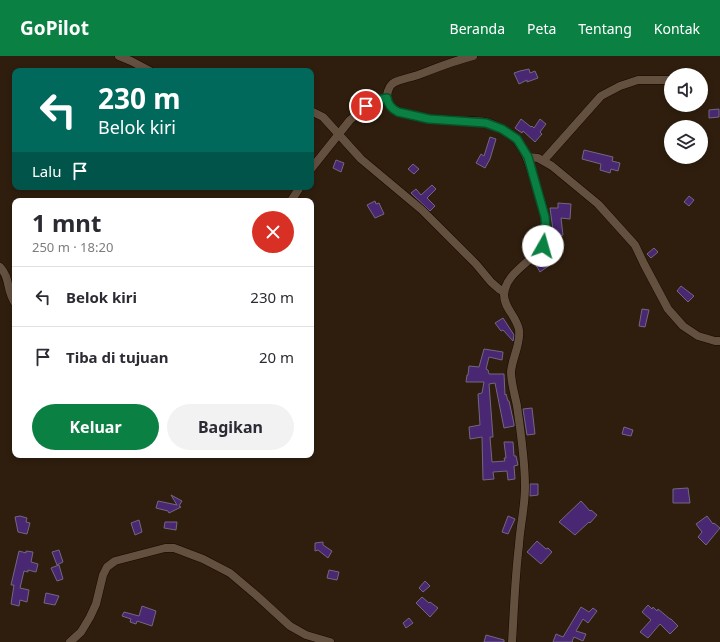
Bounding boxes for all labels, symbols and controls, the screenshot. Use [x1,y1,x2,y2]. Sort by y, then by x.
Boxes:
text: GoPilot [20,15,89,41]
text: Beranda [450,19,505,38]
text: Peta [527,19,556,38]
text: Tentang [578,19,632,38]
text: Kontak [654,19,700,38]
map controls [664,68,708,164]
button: sound [664,68,708,112]
text: 230 m [98,79,181,117]
icon: left [32,84,84,136]
pin [349,89,383,123]
icon: arrive [355,95,377,117]
text: Belok kiri [98,115,176,139]
button: layers [664,120,708,164]
icon: arrive [69,160,91,182]
text: Lalu [32,161,61,181]
text: 1 mnt [32,206,101,239]
button: close [252,211,294,253]
position arrow [522,225,564,267]
text: 250 m · 18:20 [32,238,113,256]
icon: left [32,286,54,308]
text: Belok kiri [66,287,137,307]
text: 230 m [250,287,294,307]
icon: arrive [32,346,54,368]
text: Tiba di tujuan [66,347,169,367]
text: 20 m [259,347,294,367]
button: Keluar [32,404,159,450]
button: Bagikan [167,404,294,450]

